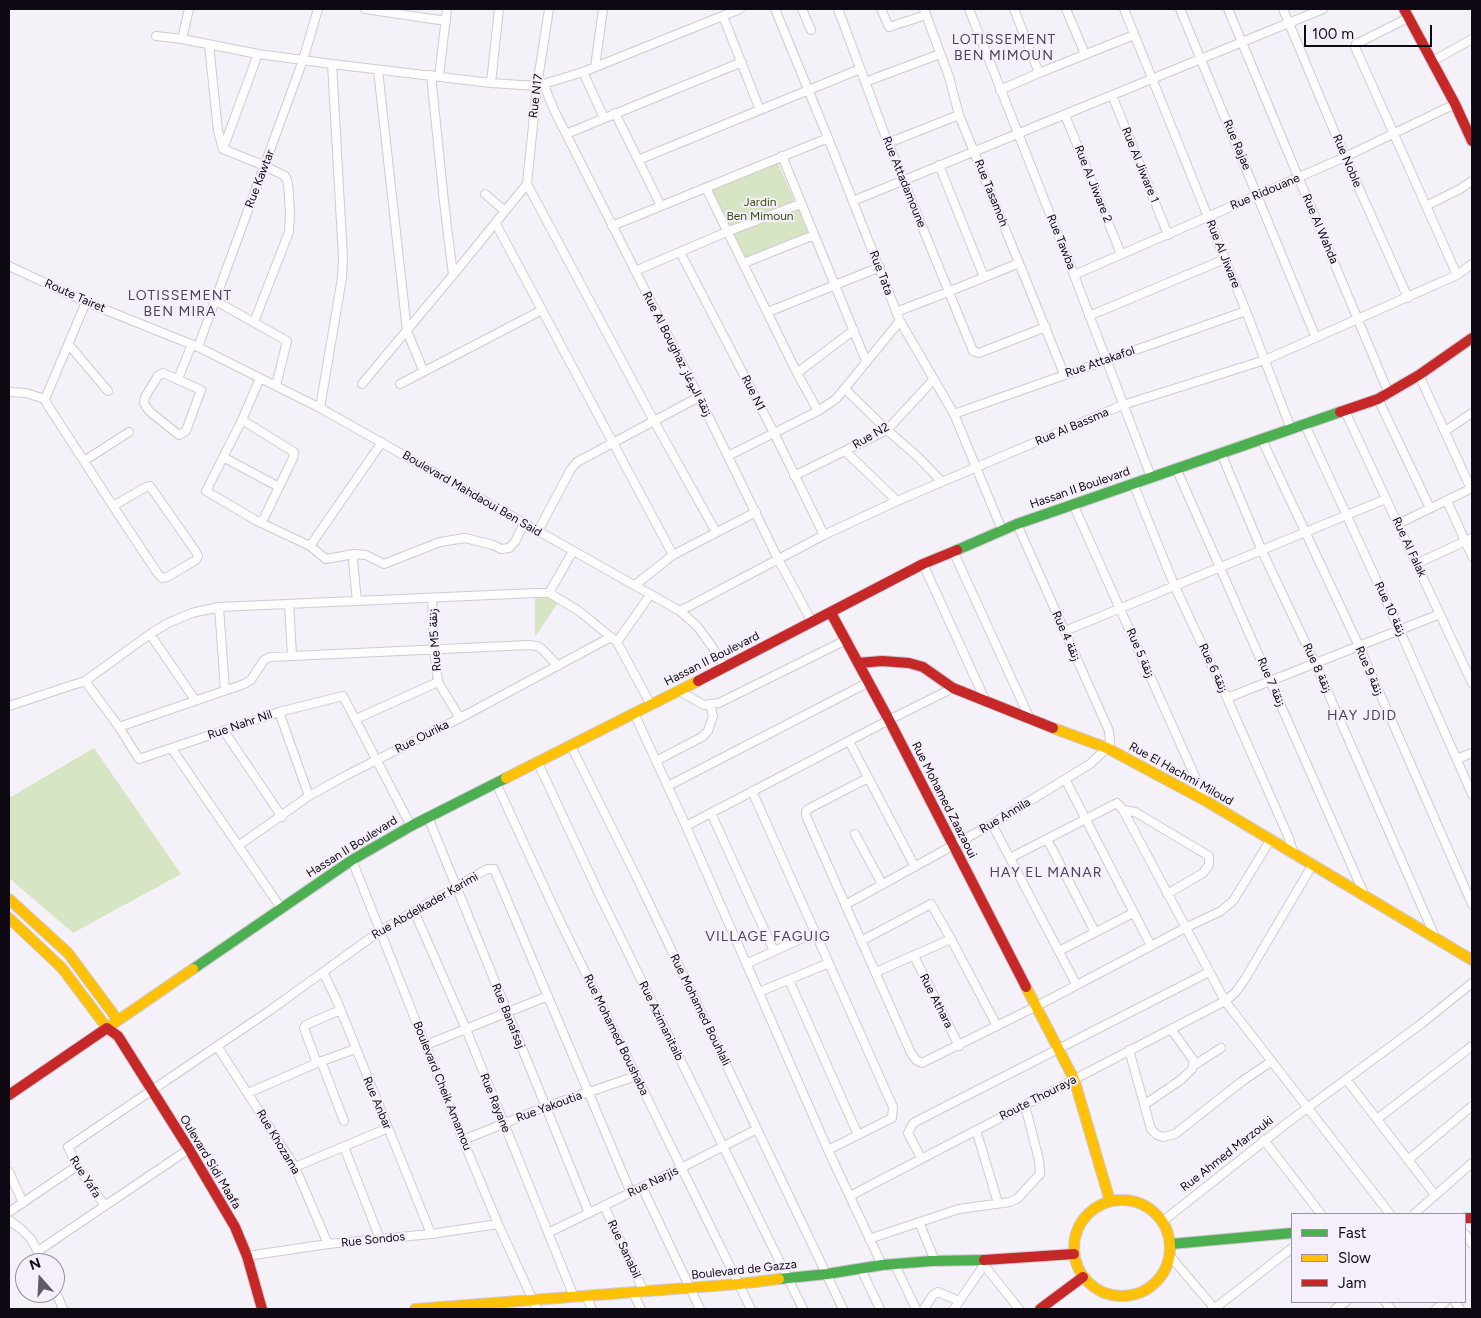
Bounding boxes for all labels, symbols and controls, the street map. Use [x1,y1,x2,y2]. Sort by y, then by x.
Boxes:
scale bar [1306,15,1434,47]
text: 100 m [1312,25,1354,43]
district label: LOTISSEMENT BEN MIMOUN [950,32,1058,64]
street label: Rue N17 [526,73,546,119]
street label: Rue Rajae [1220,118,1254,172]
street label: Rue Al Jiware 1 [1118,125,1162,205]
street label: Rue Noble [1329,132,1365,190]
street label: Rue Attadamoune [879,134,929,230]
street label: Rue Al Jiware 2 [1071,143,1115,225]
street label: Rue Kawtar [242,148,278,210]
street label: Rue Tasamoh [971,157,1011,229]
street label: Rue Ridouane [1228,171,1302,213]
street label: Rue Al Wahda [1299,192,1341,266]
park label: Jardin Ben Mimoun [726,195,794,223]
street label: Rue Tawba [1043,212,1079,272]
street label: Rue Al Jiware [1203,218,1243,290]
street label: Rue Tata [866,249,896,297]
street label: Route Tairet [42,276,108,316]
district label: LOTISSEMENT BEN MIRA [126,288,234,321]
street label: Rue Al Boughaz زنقة البوغاز [639,289,715,419]
street label: Rue Attakafol [1063,343,1137,381]
street label: Rue N1 [738,373,768,413]
street label: Rue Al Bassma [1033,405,1111,449]
street label: Rue N2 [850,420,892,452]
street label: Boulevard Mahdaoui Ben Said [400,448,544,540]
street label: Hassan II Boulevard [1028,464,1132,512]
street label: Rue Al Falak [1389,515,1429,579]
street label: Rue 10 زنقة [1371,580,1409,638]
street label: Rue M5 زنقة [426,608,444,672]
street label: Rue 4 زنقة [1049,609,1083,663]
street label: Rue 5 زنقة [1123,626,1157,680]
street label: Hassan II Boulevard [662,629,762,689]
street label: Rue 6 زنقة [1195,641,1231,695]
street label: Rue 8 زنقة [1299,641,1335,695]
street label: Rue 9 زنقة [1352,644,1386,698]
street label: Rue 7 زنقة [1254,655,1288,709]
street label: Rue Nahr Nil [206,707,274,743]
district label: HAY JDID [1326,708,1398,724]
street label: Rue Ourika [393,717,451,757]
street label: Rue Mohamed Zaazaoui [908,739,980,861]
street label: Rue El Hachmi Miloud [1126,739,1236,809]
street label: Rue Annila [977,795,1033,837]
street label: Hassan II Boulevard [304,813,400,881]
district label: HAY EL MANAR [988,865,1104,881]
street label: Rue Abdelkader Karimi [369,870,481,942]
district label: VILLAGE FAGUIG [704,929,832,945]
street label: Rue Mohamed Bouhlali [667,952,733,1068]
street label: Rue Athara [916,971,956,1031]
street label: Rue Mohamed Boushaba [580,972,652,1098]
street label: Rue Azimanitaib [636,979,686,1063]
street label: Rue Banafsaj [488,981,528,1051]
street label: Boulevard Cheik Amamou [409,1019,475,1153]
street label: Rue Rayane [477,1071,513,1135]
street label: Route Thouraya [997,1072,1079,1124]
street label: Rue Anbar [359,1075,395,1131]
street label: Rue Yakoutia [514,1088,584,1126]
street label: Rue Khozama [253,1107,303,1177]
street label: Oulevard Sidi Maafa [176,1112,244,1212]
street label: Rue Ahmed Marzouki [1178,1113,1276,1195]
street label: Rue Yafa [66,1153,104,1201]
street label: Rue Narjis [625,1164,681,1200]
legend [1291,1213,1466,1303]
street label: Rue Sanabil [604,1218,644,1280]
text: Fast [1338,1224,1366,1242]
street label: Rue Sondos [340,1229,406,1251]
text: Slow [1338,1249,1371,1267]
north arrow [15,1253,65,1303]
text: N [27,1254,43,1274]
street label: Boulevard de Gazza [691,1257,797,1283]
text: Jam [1338,1274,1366,1292]

